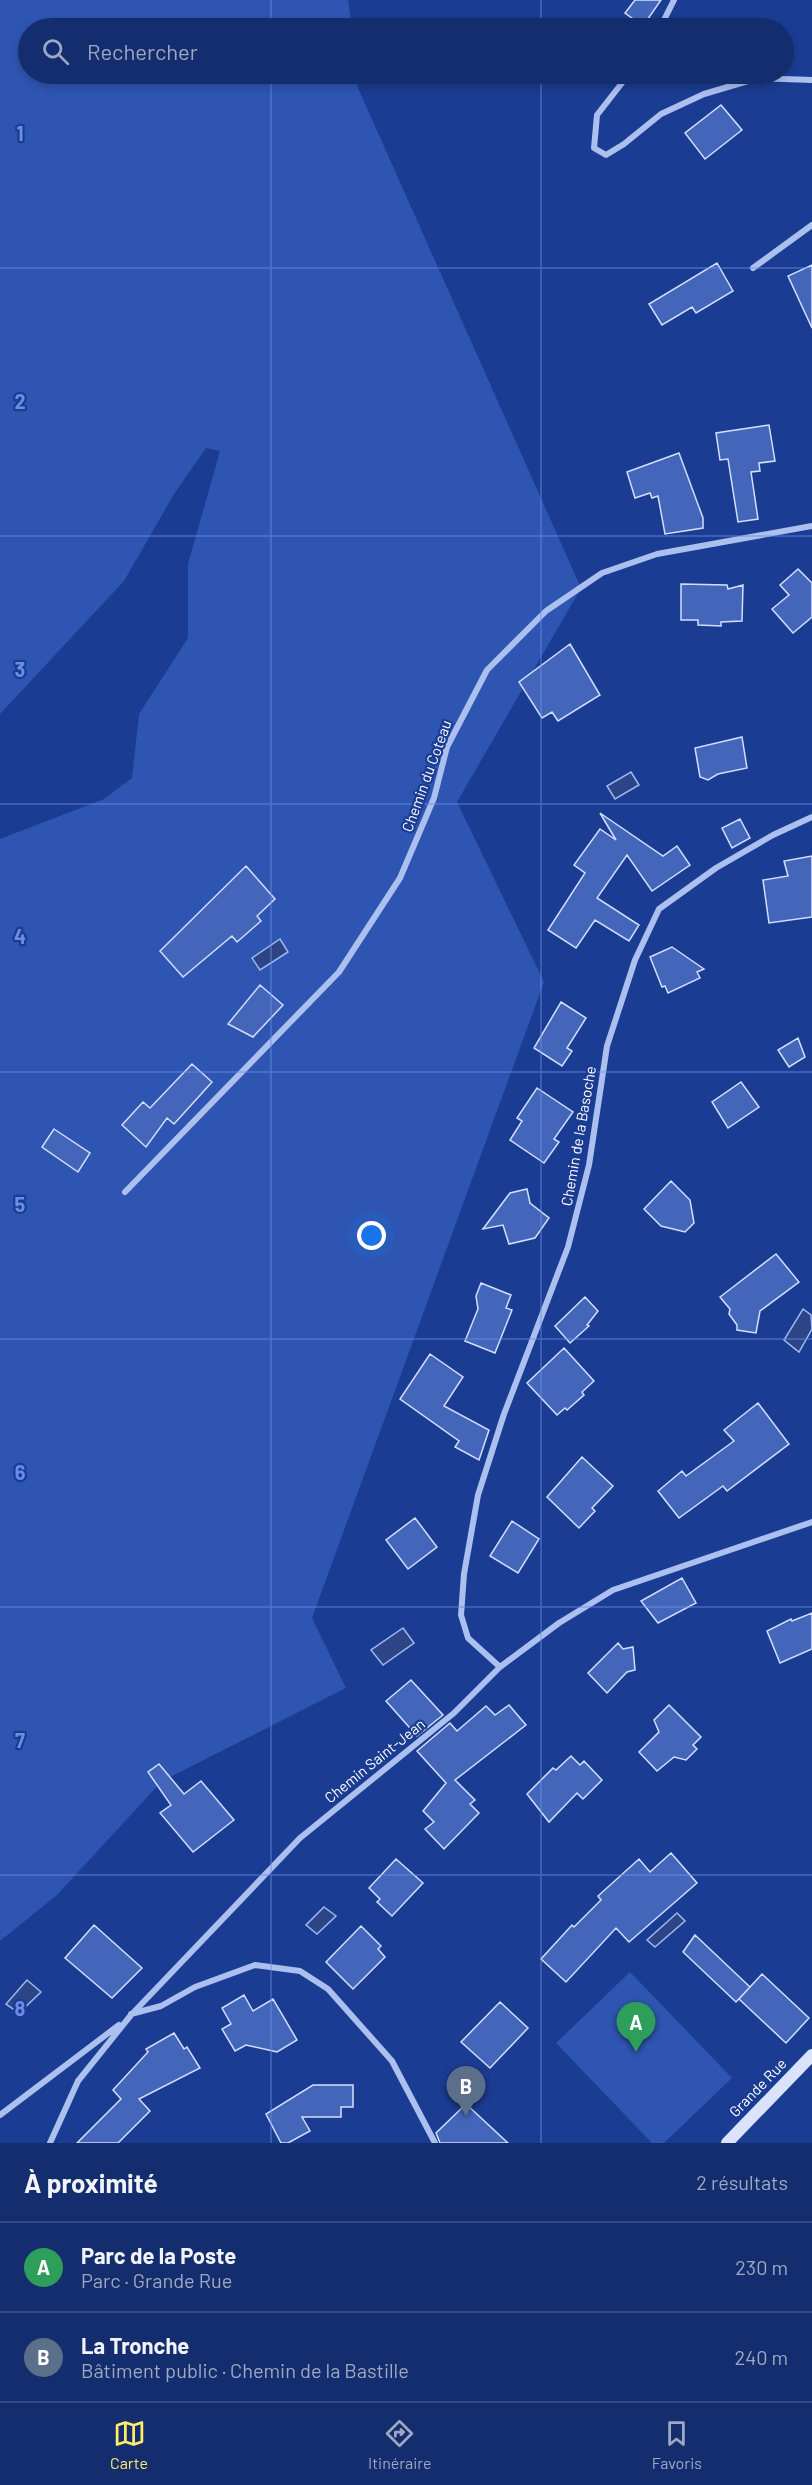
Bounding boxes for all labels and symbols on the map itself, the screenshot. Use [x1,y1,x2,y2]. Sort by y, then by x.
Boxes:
text: 1 [16,121,24,145]
text: 2 [14,389,26,413]
text: 3 [15,657,25,681]
street label: Chemin du Coteau [397,717,455,834]
text: 4 [14,924,26,948]
street label: Chemin de la Basoche [557,1064,599,1207]
text: 5 [15,1192,26,1216]
your location [357,1221,386,1250]
text: 6 [15,1460,26,1484]
street label: Chemin Saint-Jean [320,1714,428,1806]
text: 7 [15,1728,25,1752]
text: 8 [15,1996,26,2020]
pin: A [616,2002,656,2052]
street label: Grande Rue [725,2054,790,2120]
pin: B [446,2066,486,2116]

